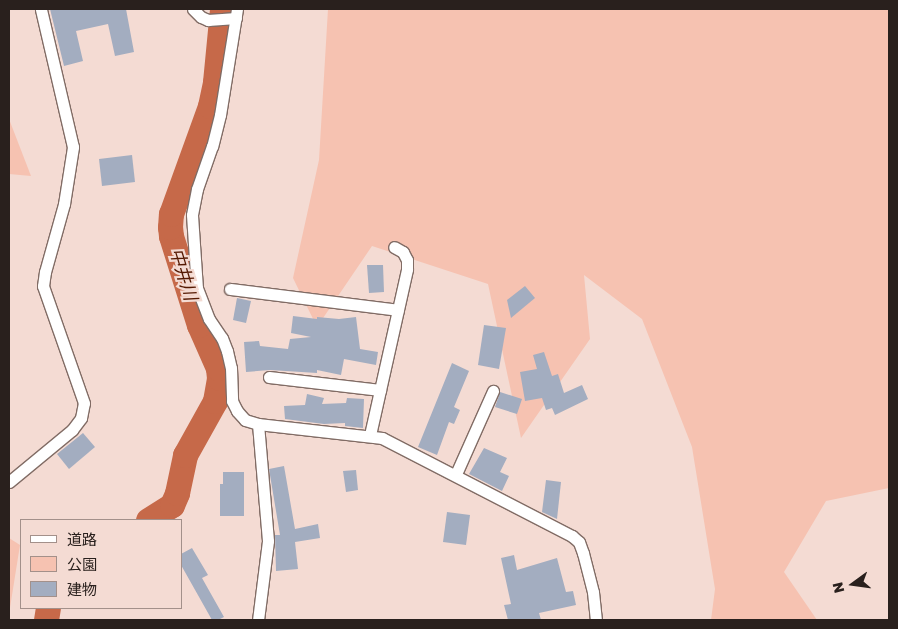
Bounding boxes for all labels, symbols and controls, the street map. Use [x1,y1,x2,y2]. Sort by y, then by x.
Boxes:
water label: 中井川 [166,245,202,303]
legend [20,519,182,609]
text: 道路 [67,530,97,548]
text: 公園 [67,555,97,573]
north arrow [828,559,878,609]
text: 建物 [67,580,97,598]
text: N [828,581,847,595]

